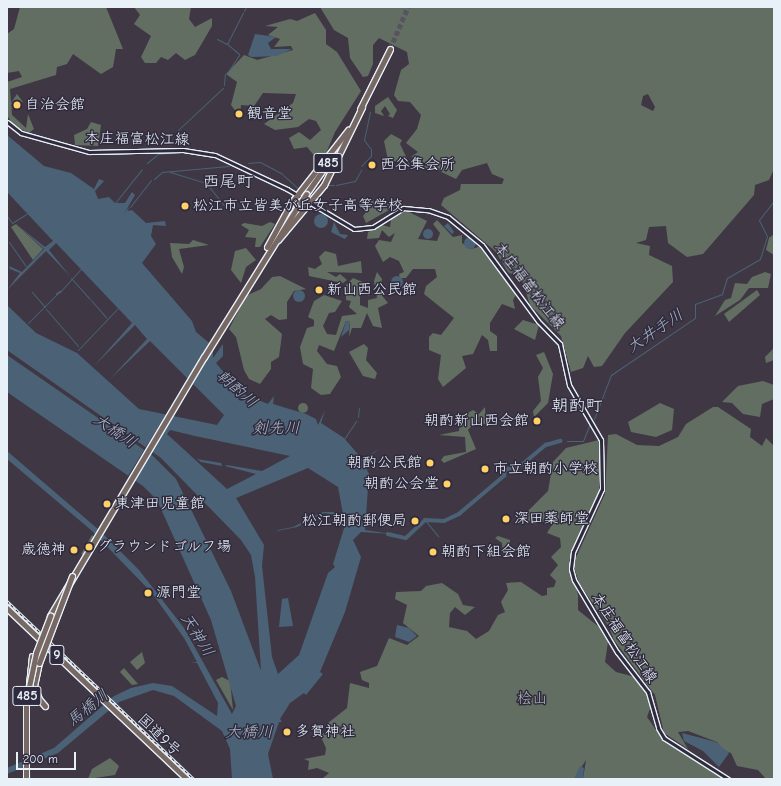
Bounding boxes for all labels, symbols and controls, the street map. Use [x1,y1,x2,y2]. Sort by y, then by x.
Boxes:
place label: 自治会館 [25,96,85,114]
marker: 自治会館 [12,100,22,110]
place label: 観音堂 [247,105,292,123]
marker: 観音堂 [234,109,244,119]
street label: 本庄福富松江線 [84,129,190,149]
road number: 485 [313,151,343,175]
place label: 西谷集会所 [380,156,455,174]
marker: 西谷集会所 [367,160,377,170]
district label: 西尾町 [203,172,253,192]
place label: 松江市立皆美が丘女子高等学校 [193,197,403,215]
marker: 松江市立皆美が丘女子高等学校 [180,201,190,211]
street label: 本庄福富松江線 [490,239,568,333]
place label: 新山西公民館 [327,281,417,299]
marker: 新山西公民館 [314,285,324,295]
water label: 大井手川 [623,305,687,357]
water label: 朝酌川 [213,366,261,412]
district label: 朝酌町 [552,396,602,416]
water label: 大橋川 [90,410,140,452]
place label: 朝酌新山西会館 [424,412,529,430]
marker: 朝酌新山西会館 [532,416,542,426]
water label: 剣先川 [252,418,300,438]
place label: 朝酌公民館 [347,454,422,472]
marker: 朝酌公民館 [425,458,435,468]
place label: 市立朝酌小学校 [493,460,598,478]
marker: 市立朝酌小学校 [480,464,490,474]
place label: 朝酌公会堂 [364,475,439,493]
marker: 朝酌公会堂 [442,479,452,489]
place label: 東津田児童館 [115,495,205,513]
marker: 東津田児童館 [102,499,112,509]
place label: 深田薬師堂 [514,510,589,528]
place label: 松江朝酌郵便局 [302,512,407,530]
marker: 深田薬師堂 [501,514,511,524]
marker: 松江朝酌郵便局 [410,516,420,526]
place label: グラウンドゴルフ場 [97,538,232,556]
place label: 歳徳神 [21,541,66,559]
marker: グラウンドゴルフ場 [84,542,94,552]
place label: 朝酌下組会館 [441,543,531,561]
marker: 歳徳神 [69,545,79,555]
marker: 朝酌下組会館 [428,547,438,557]
place label: 源門堂 [156,584,201,602]
marker: 源門堂 [143,588,153,598]
street label: 本庄福富松江線 [587,589,661,687]
water label: 天神川 [176,610,218,660]
road number: 9 [49,643,65,667]
road number: 485 [12,684,42,708]
water label: 馬橋川 [63,685,113,731]
park label: 桧山 [517,690,547,708]
street label: 国道9号 [134,710,184,760]
water label: 大橋川 [225,722,273,742]
place label: 多賀神社 [295,723,355,741]
marker: 多賀神社 [282,727,292,737]
scale bar [18,744,78,770]
text: 200 m [23,752,58,766]

